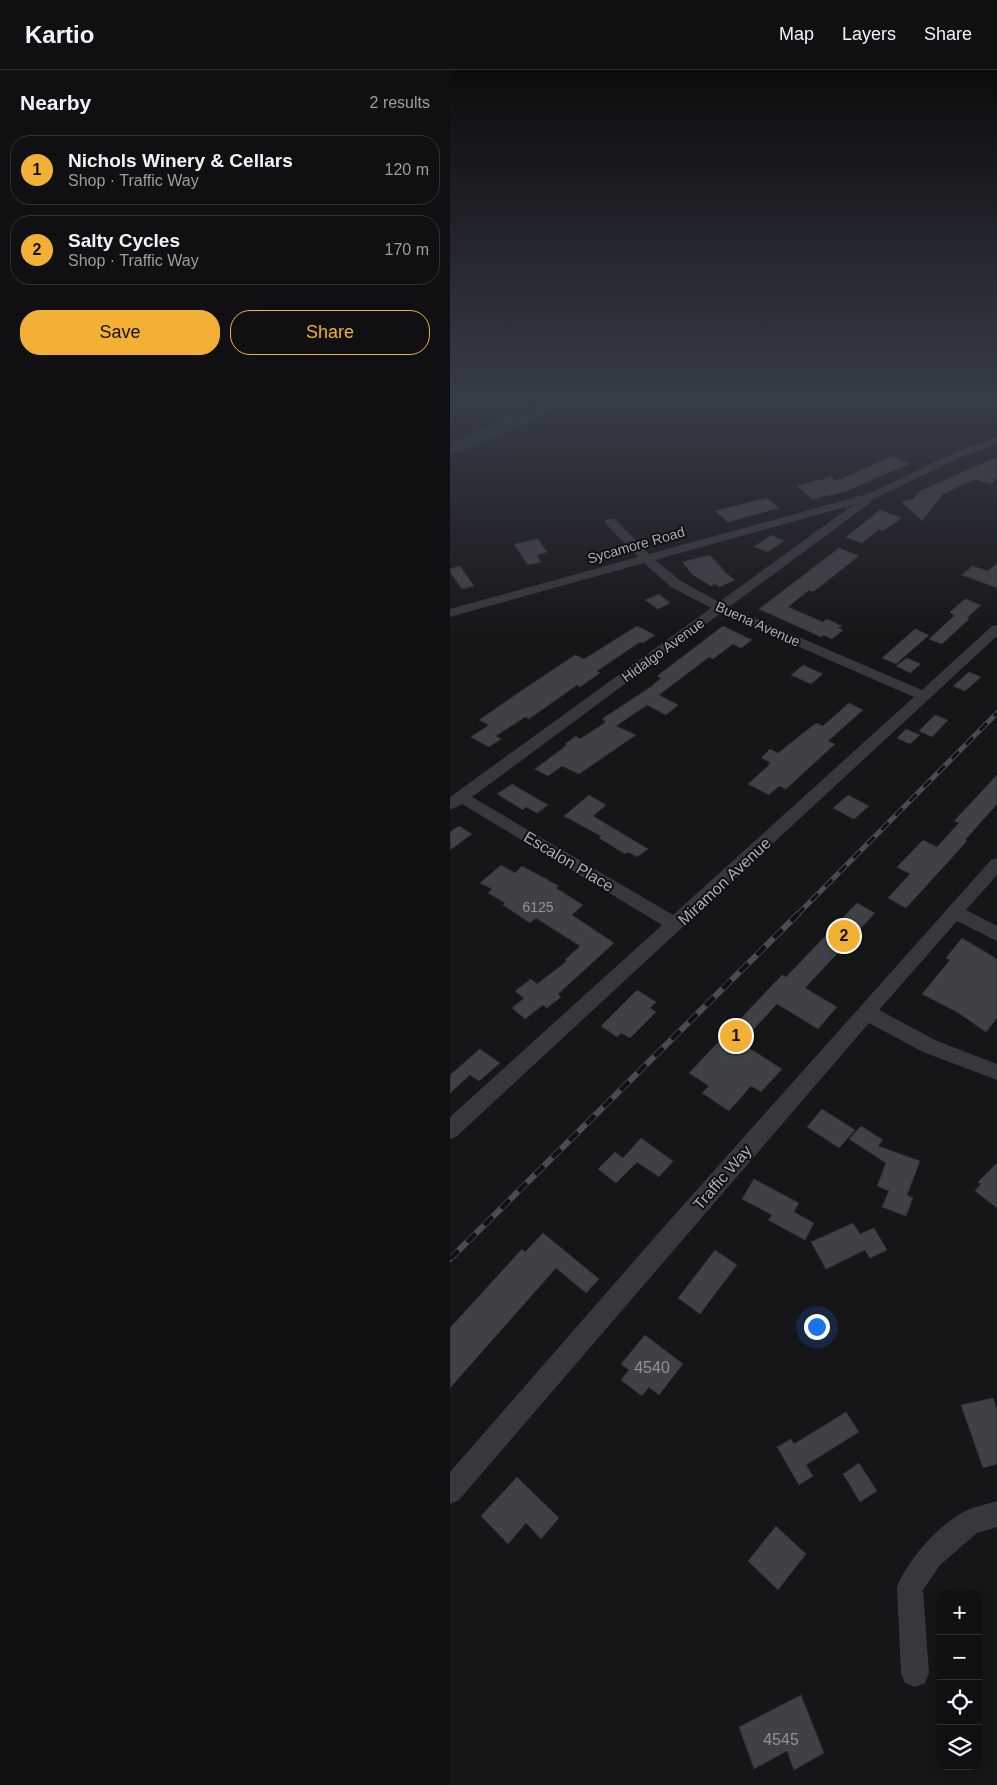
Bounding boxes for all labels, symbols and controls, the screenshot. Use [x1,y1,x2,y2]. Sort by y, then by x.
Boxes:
text: Kartio [25,21,94,48]
text: Map [779,24,814,44]
text: Layers [842,24,896,44]
text: Share [924,24,972,44]
text: Nearby [20,91,91,114]
text: 2 results [370,94,430,111]
text: Nichols Winery & Cellars [68,150,293,171]
text: 1 [33,161,41,178]
text: 120 m [385,161,429,178]
text: Shop · Traffic Way [68,172,199,189]
text: Salty Cycles [68,230,180,251]
text: 2 [33,241,41,258]
text: 170 m [385,241,429,258]
text: Shop · Traffic Way [68,252,199,269]
button: Save [20,310,220,355]
button: Share [230,310,430,355]
street label: Sycamore Road [586,523,686,567]
street label: Buena Avenue [713,598,803,650]
street label: Hidalgo Avenue [619,615,707,685]
street label: Escalon Place [521,828,617,895]
street label: Miramon Avenue [675,834,774,928]
house number: 6125 [522,899,554,915]
pin: 2 [828,917,860,955]
pin: 1 [720,1017,752,1055]
street label: Traffic Way [690,1142,755,1213]
your location [804,1314,830,1340]
house number: 4540 [634,1359,670,1376]
map controls [937,1590,982,1770]
button: + [937,1590,982,1635]
button: − [937,1635,982,1680]
button: locate [937,1680,982,1725]
button: layers [937,1725,982,1770]
house number: 4545 [763,1731,799,1748]

